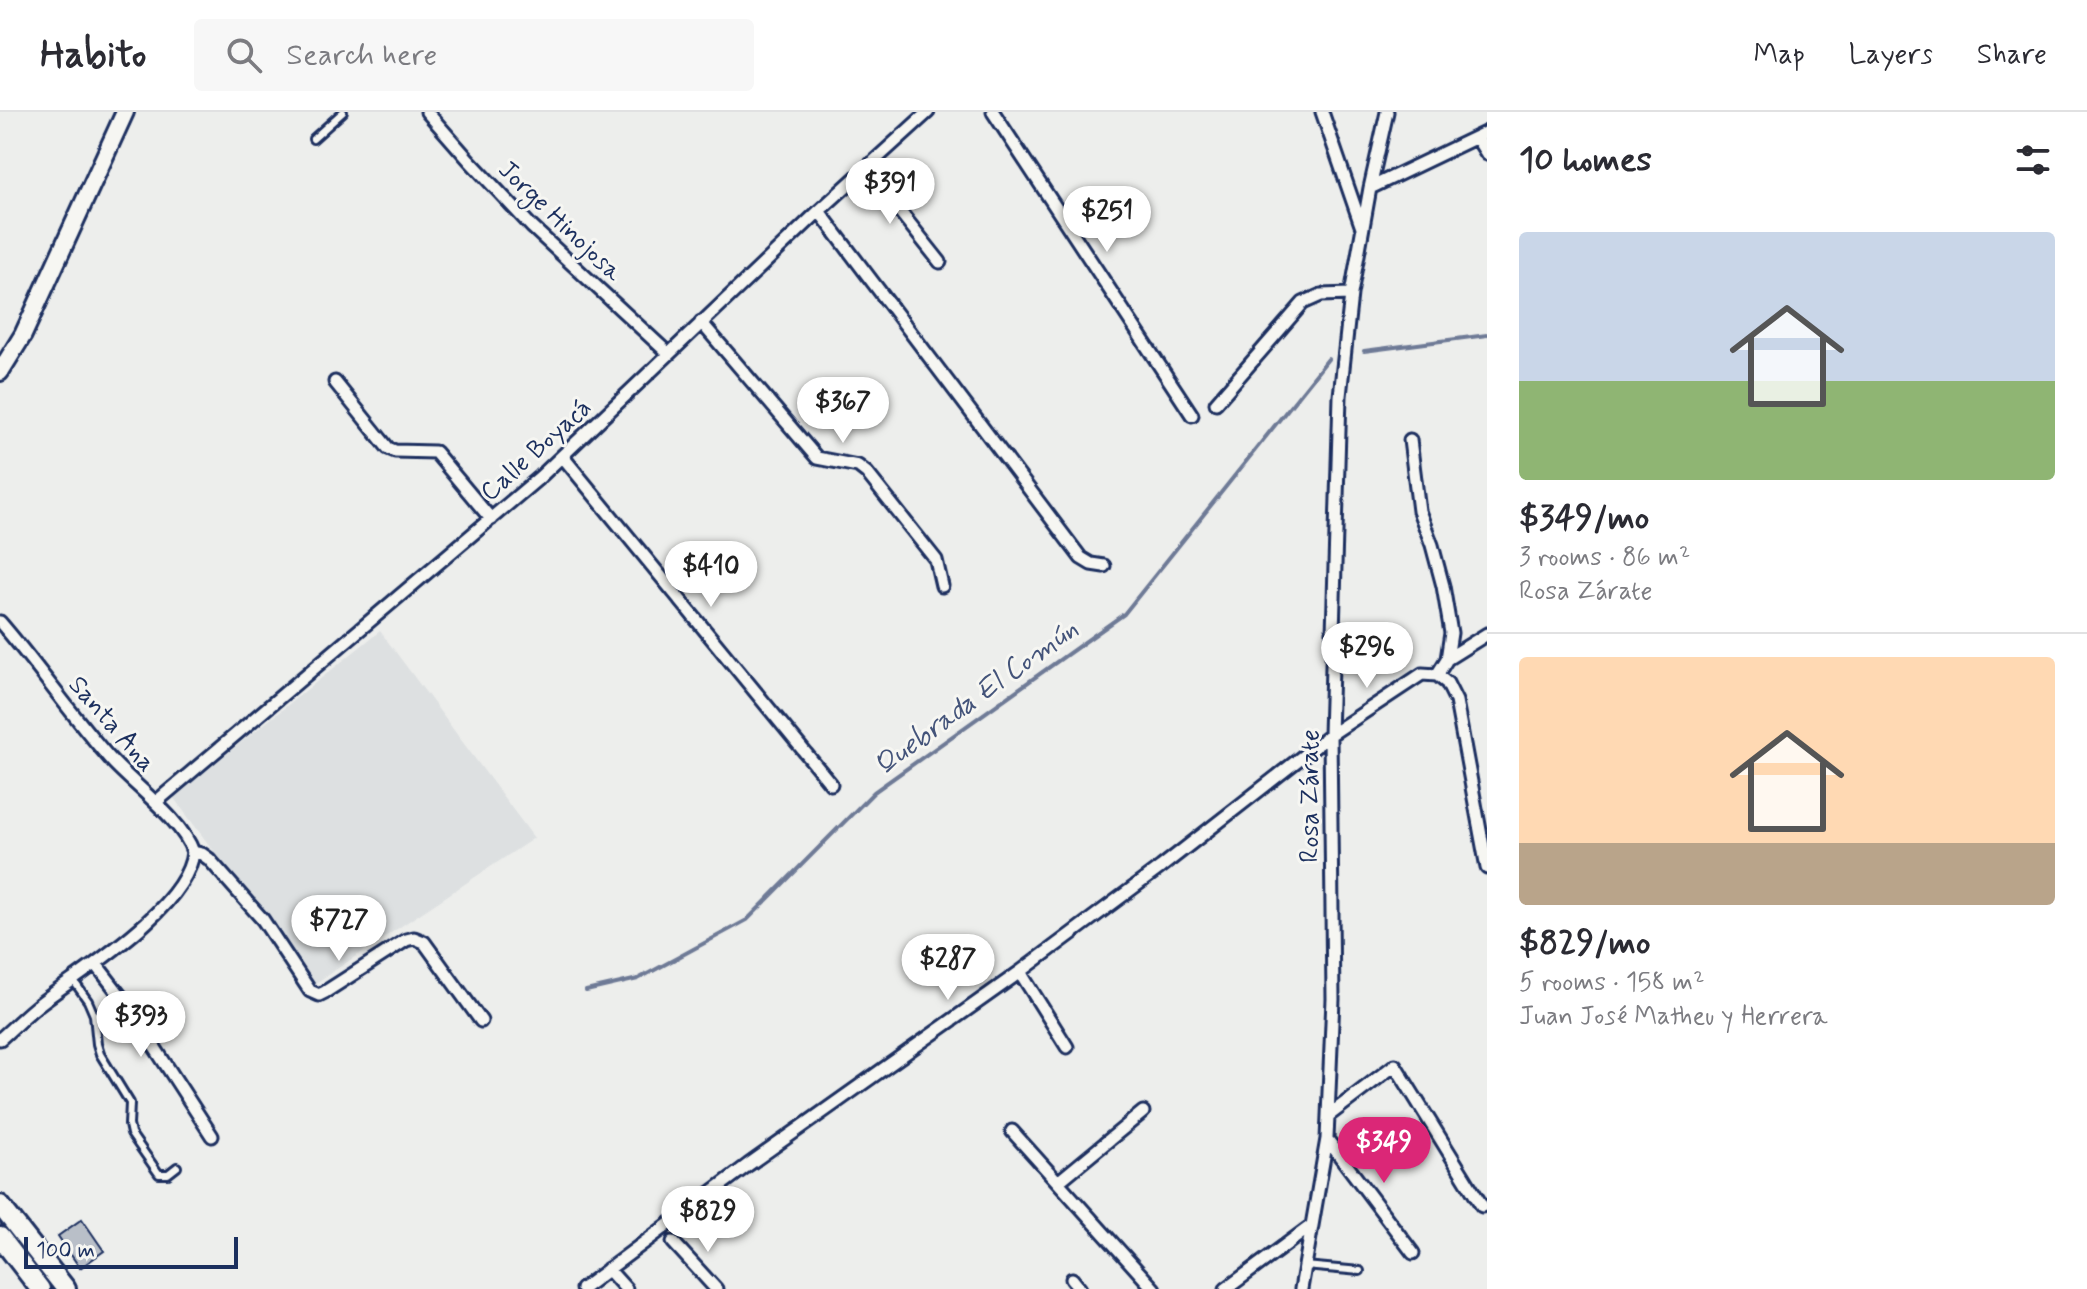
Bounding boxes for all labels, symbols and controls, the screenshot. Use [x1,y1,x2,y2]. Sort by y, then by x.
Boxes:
search box [194,19,754,91]
text: Habito [40,31,146,80]
icon: search [222,33,266,77]
text: Search here [286,36,437,75]
text: Map [1754,37,1805,74]
text: Layers [1849,37,1933,74]
text: Share [1977,37,2047,74]
text: 10 homes [1519,138,1652,183]
icon: filters [2011,138,2055,182]
street label: Jorge Hinojosa [489,154,629,291]
pin: $391 [843,158,937,226]
text: $391 [864,167,916,201]
pin: $251 [1060,186,1154,254]
text: $251 [1081,195,1133,229]
icon: home [1715,284,1859,428]
pin: $367 [796,377,890,445]
text: $367 [815,386,871,420]
street label: Calle Boyacá [473,391,599,510]
text: $349/mo [1519,496,1649,541]
pin: $410 [664,541,758,609]
text: 3 rooms · 86 m² [1519,541,1690,575]
text: $410 [682,550,740,584]
text: Rosa Zárate [1519,575,1653,609]
water label: Quebrada El Común [867,611,1086,785]
pin: $296 [1320,622,1414,690]
text: $296 [1339,631,1395,665]
street label: Santa Ana [60,669,163,780]
icon: home [1715,709,1859,853]
street label: Rosa Zárate [1294,729,1328,863]
pin: $727 [292,895,386,963]
text: $727 [309,904,369,938]
text: $829/mo [1519,921,1650,966]
pin: $287 [901,934,995,1002]
text: $287 [920,943,976,977]
text: 5 rooms · 158 m² [1519,966,1705,1000]
pin: $393 [94,991,188,1059]
text: $393 [114,1000,168,1034]
text: Juan José Matheu y Herrera [1519,1000,1828,1034]
pin: $349 [1337,1117,1431,1185]
text: $349 [1356,1126,1412,1160]
pin: $829 [661,1186,755,1254]
text: $829 [679,1195,737,1229]
scale bar [24,1233,238,1269]
text: 100 m [36,1237,95,1265]

